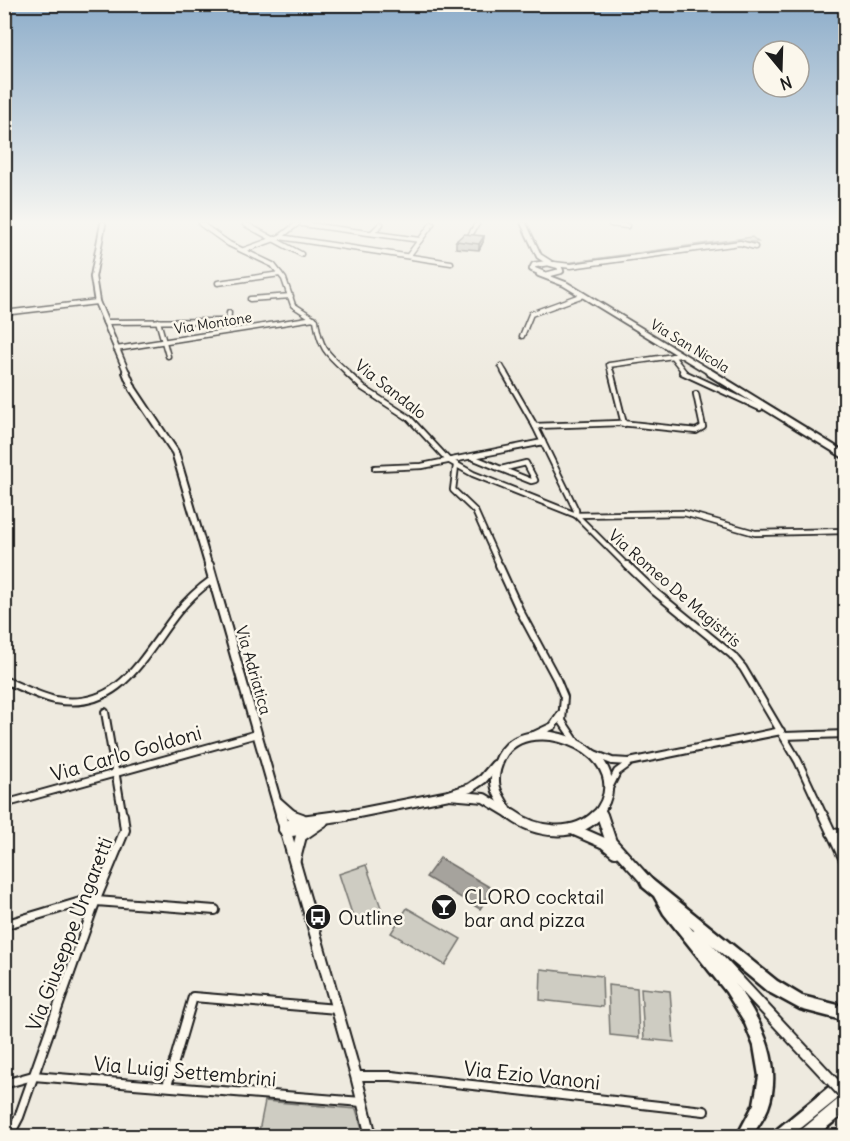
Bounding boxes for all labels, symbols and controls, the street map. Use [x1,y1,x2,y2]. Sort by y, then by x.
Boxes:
north arrow [751,39,811,99]
text: N [777,72,794,94]
street label: Via Montone [173,308,253,338]
street label: Via San Nicola [647,315,733,377]
street label: Via Sandalo [351,355,431,423]
street label: Via Romeo De Magistris [605,525,745,651]
street label: Via Adriatica [232,623,276,717]
street label: Via Carlo Goldoni [48,720,204,786]
street label: Via Giuseppe Ungaretti [20,833,118,1035]
place label: CLORO cocktail bar and pizza [464,884,604,932]
bar icon: CLORO cocktail bar and pizza [429,892,459,922]
bus stop icon: Outline [303,902,333,932]
place label: Outline [338,905,403,930]
street label: Via Luigi Settembrini [92,1051,278,1091]
street label: Via Ezio Vanoni [463,1055,601,1095]

